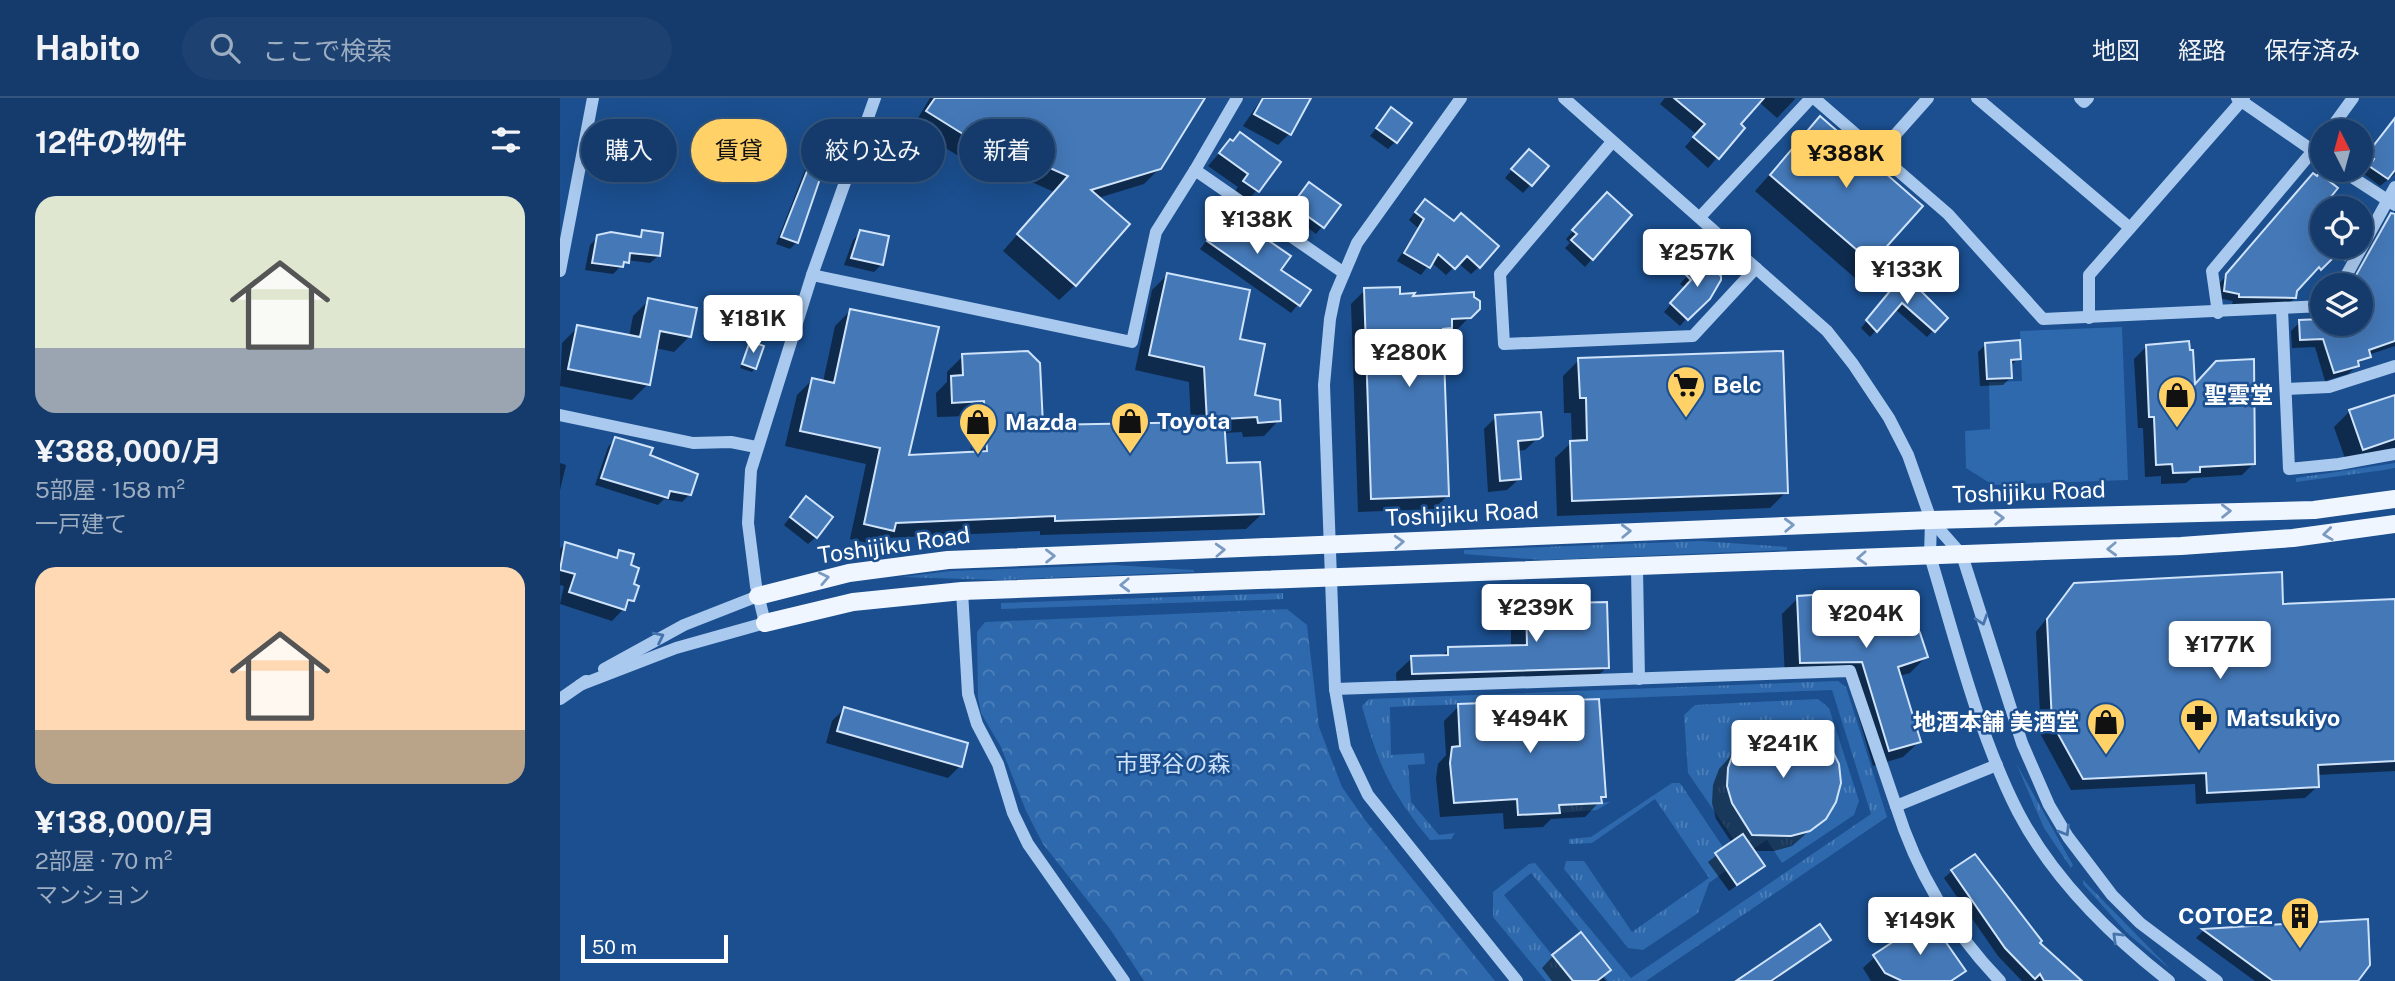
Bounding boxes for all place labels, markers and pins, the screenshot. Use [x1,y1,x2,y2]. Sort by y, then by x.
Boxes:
pin: ¥388K [1797,130,1895,190]
pin: ¥138K [1208,197,1306,256]
pin: ¥257K [1648,230,1746,289]
pin: ¥133K [1858,246,1956,306]
pin: ¥181K [704,296,802,355]
pin: ¥280K [1360,330,1458,389]
supermarket icon: Belc [1665,364,1707,419]
place label: Belc [1713,371,1762,398]
shop icon: 聖雲堂 [2156,374,2198,429]
place label: 聖雲堂 [2204,381,2273,408]
shop icon: Toyota [1109,400,1151,455]
shop icon: Mazda [957,401,999,456]
place label: Toyota [1157,407,1230,434]
place label: Mazda [1005,408,1077,435]
pin: ¥239K [1487,584,1585,644]
pin: ¥204K [1817,590,1915,650]
pin: ¥177K [2171,622,2269,681]
pin: ¥494K [1481,696,1579,755]
pharmacy icon: Matsukiyo [2178,697,2220,752]
shop icon: 地酒本舗 美酒堂 [2085,701,2127,756]
place label: Matsukiyo [2226,704,2340,731]
place label: 地酒本舗 美酒堂 [1913,708,2079,735]
pin: ¥241K [1734,720,1832,780]
building icon: COTOE2 [2279,895,2321,950]
pin: ¥149K [1871,898,1969,957]
place label: COTOE2 [2178,902,2273,929]

